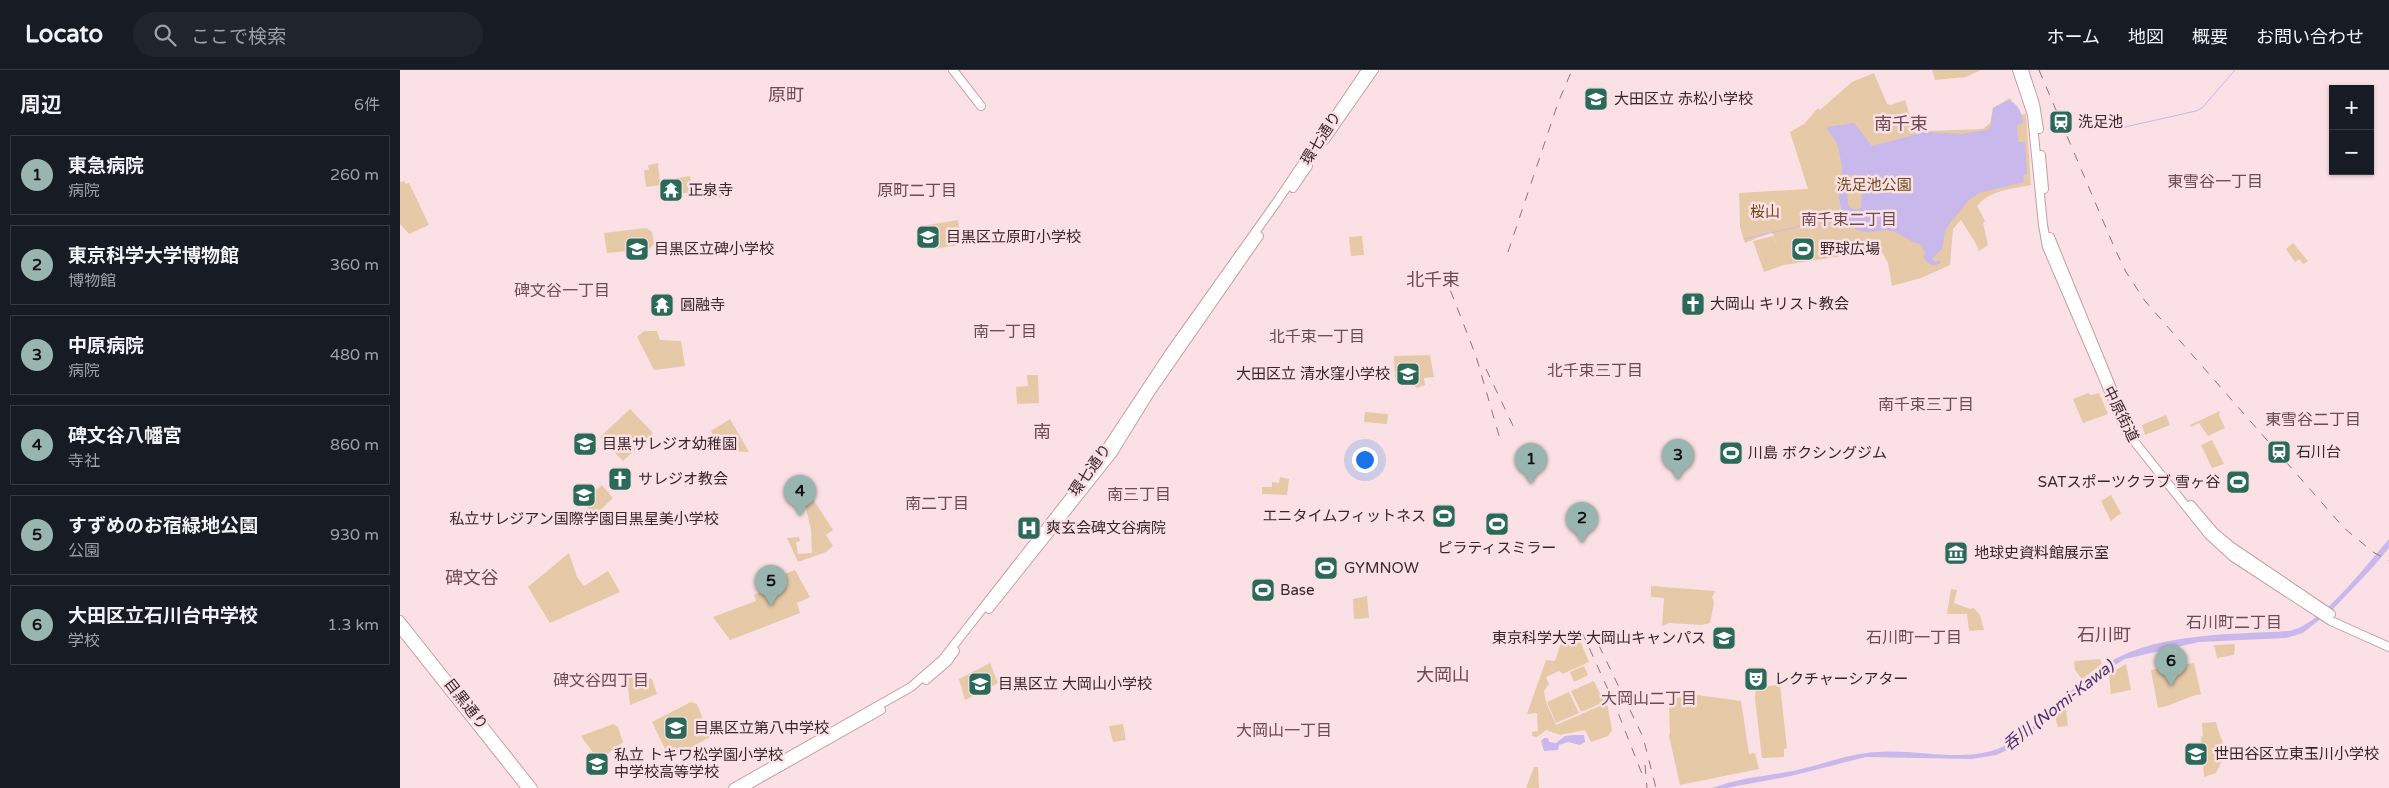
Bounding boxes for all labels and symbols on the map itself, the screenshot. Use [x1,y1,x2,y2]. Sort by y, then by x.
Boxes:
district label: 原町 [768,84,804,106]
school or university icon: 大田区立 赤松小学校 [1583,86,1609,112]
place label: 大田区立 赤松小学校 [1614,90,1753,108]
street label: 環七通り [1297,108,1345,168]
station icon: 洗足池 [2048,109,2074,135]
district label: 南千束 [1874,113,1928,135]
place label: 洗足池 [2078,113,2123,131]
district label: 東雪谷一丁目 [2167,172,2263,192]
park label: 洗足池公園 [1836,176,1912,194]
temple icon: 正泉寺 [658,177,684,203]
place label: 正泉寺 [688,181,733,199]
district label: 原町二丁目 [877,181,957,201]
park label: 桜山 [1750,203,1780,221]
district label: 南千束二丁目 [1801,210,1897,230]
school or university icon: 目黒区立原町小学校 [915,224,941,250]
place label: 目黒区立原町小学校 [946,228,1081,246]
school or university icon: 目黒区立碑小学校 [624,236,650,262]
sports icon: 野球広場 [1790,236,1816,262]
place label: 目黒区立碑小学校 [654,240,774,258]
place label: 野球広場 [1820,240,1880,258]
district label: 北千束 [1406,269,1460,291]
district label: 碑文谷一丁目 [514,281,610,301]
church icon: 大岡山 キリスト教会 [1680,291,1706,317]
temple icon: 圓融寺 [649,292,675,318]
place label: 大岡山 キリスト教会 [1710,295,1849,313]
place label: 圓融寺 [680,296,725,314]
district label: 南一丁目 [973,322,1037,342]
district label: 北千束一丁目 [1269,327,1365,347]
school or university icon: 大田区立 清水窪小学校 [1395,361,1421,387]
district label: 北千束三丁目 [1547,361,1643,381]
place label: 大田区立 清水窪小学校 [1236,365,1390,383]
street label: 中原街道 [2099,383,2143,445]
district label: 南千束三丁目 [1878,395,1974,415]
district label: 東雪谷二丁目 [2265,410,2361,430]
district label: 南 [1033,421,1051,443]
school or university icon: 目黒サレジオ幼稚園 [572,431,598,457]
place label: 目黒サレジオ幼稚園 [602,435,737,453]
pin: 3 [1662,439,1694,480]
station icon: 石川台 [2266,439,2292,465]
street label: 環七通り [1065,440,1115,500]
sports icon: 川島 ボクシングジム [1718,440,1744,466]
pin: 1 [1515,443,1547,484]
place label: 石川台 [2296,443,2341,461]
place label: 川島 ボクシングジム [1748,444,1887,462]
your location [1352,447,1378,473]
church icon: サレジオ教会 [607,466,633,492]
sports icon: SATスポーツクラブ 雪ヶ谷 [2225,469,2251,495]
place label: サレジオ教会 [638,470,728,488]
place label: SATスポーツクラブ 雪ヶ谷 [2038,473,2220,491]
pin: 4 [784,475,816,516]
school or university icon: 私立サレジアン国際学園目黒星美小学校 [571,482,597,508]
district label: 南三丁目 [1107,485,1171,505]
district label: 南二丁目 [905,494,969,514]
pin: 2 [1566,502,1598,543]
sports icon: エニタイムフィットネス [1431,503,1457,529]
place label: エニタイムフィットネス [1262,507,1426,525]
place label: 私立サレジアン国際学園目黒星美小学校 [449,510,719,528]
sports icon: ピラティスミラー [1484,511,1510,537]
hospital icon: 爽玄会碑文谷病院 [1016,515,1042,541]
place label: 爽玄会碑文谷病院 [1046,519,1166,537]
place label: ピラティスミラー [1437,539,1557,557]
museum icon: 地球史資料館展示室 [1943,540,1969,566]
place label: 地球史資料館展示室 [1974,544,2109,562]
sports icon: GYMNOW [1313,555,1339,581]
place label: GYMNOW [1344,559,1419,577]
pin: 5 [755,565,787,606]
district label: 碑文谷 [445,567,499,589]
sports icon: Base [1250,577,1276,603]
place label: Base [1280,581,1315,599]
district label: 石川町二丁目 [2186,613,2282,633]
district label: 石川町 [2077,624,2131,646]
school or university icon: 東京科学大学 大岡山キャンパス [1711,625,1737,651]
district label: 石川町一丁目 [1866,628,1962,648]
place label: 東京科学大学 大岡山キャンパス [1492,629,1706,647]
pin: 6 [2155,645,2187,686]
water label: 呑川 (Nomi-Kawa) [1999,656,2119,755]
district label: 大岡山 [1416,664,1470,686]
theatre icon: レクチャーシアター [1743,666,1769,692]
place label: レクチャーシアター [1774,670,1909,688]
district label: 碑文谷四丁目 [553,671,649,691]
school or university icon: 目黒区立 大岡山小学校 [967,671,993,697]
street label: 目黒通り [440,675,492,733]
place label: 目黒区立 大岡山小学校 [998,675,1152,693]
district label: 大岡山二丁目 [1601,689,1697,709]
school or university icon: 目黒区立第八中学校 [663,715,689,741]
place label: 目黒区立第八中学校 [694,719,829,737]
district label: 大岡山一丁目 [1236,721,1332,741]
school or university icon: 世田谷区立東玉川小学校 [2183,741,2209,767]
place label: 世田谷区立東玉川小学校 [2214,745,2379,763]
place label: 私立 トキワ松学園小学校 中学校高等学校 [614,746,783,781]
school or university icon: 私立 トキワ松学園小学校 中学校高等学校 [584,751,610,777]

